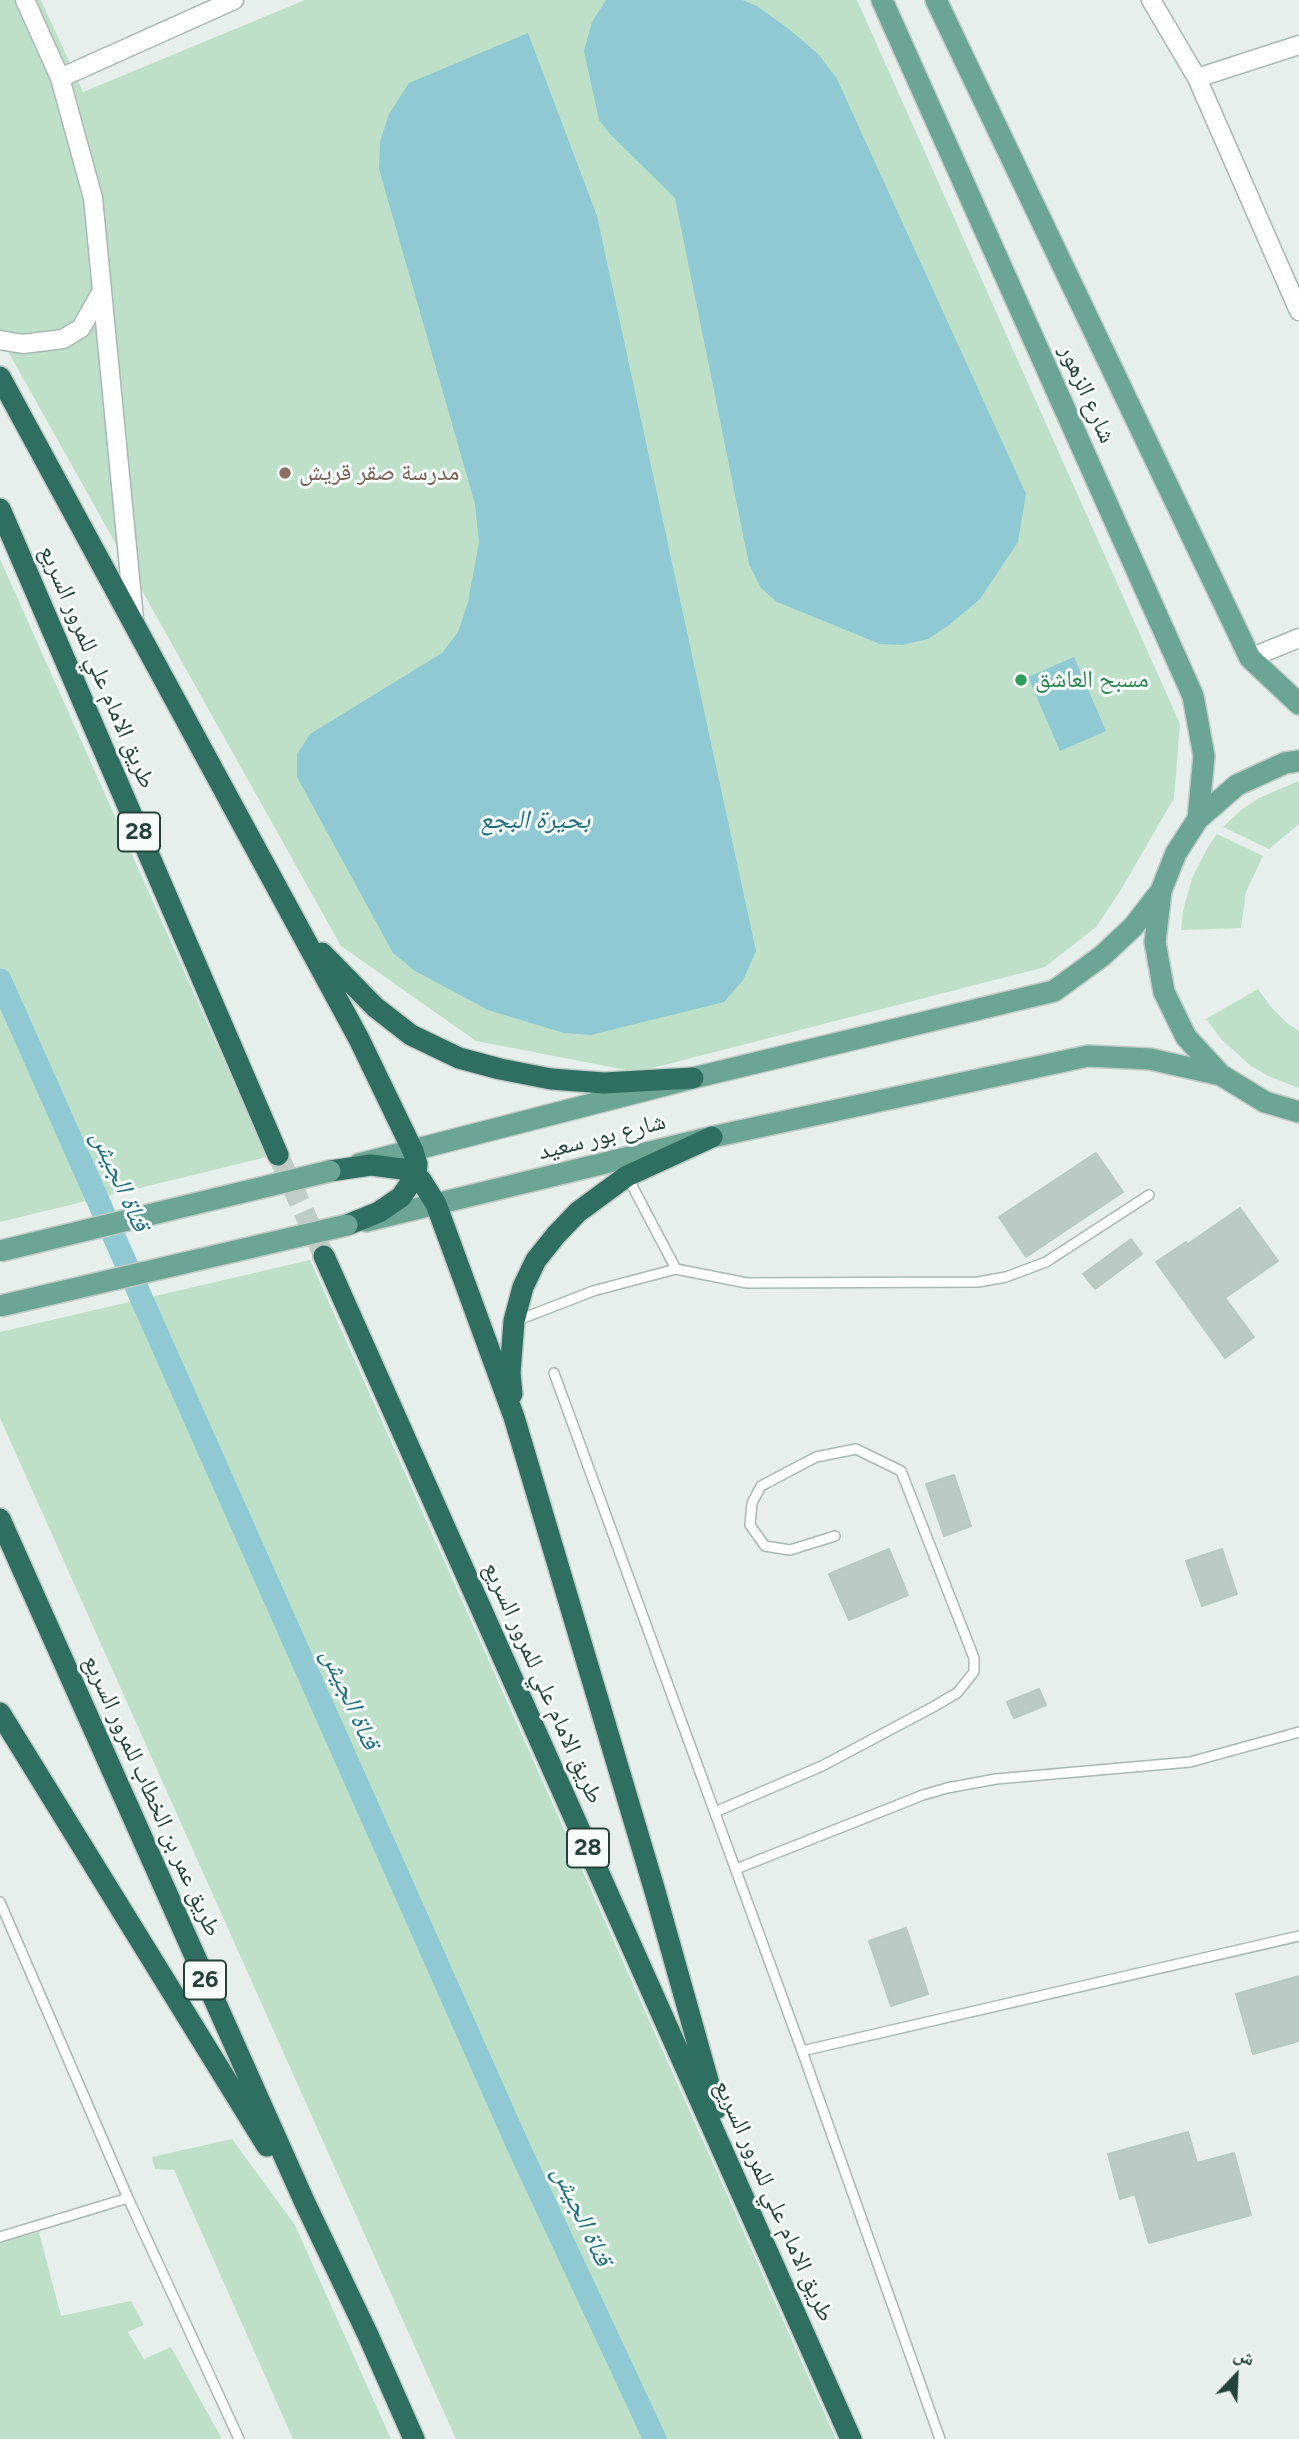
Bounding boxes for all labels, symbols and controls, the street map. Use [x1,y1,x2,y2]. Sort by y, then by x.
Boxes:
street label: شارع الزهور [1053,340,1121,448]
place label: مدرسة صقر قريش [299,459,459,487]
marker: مدرسة صقر قريش [277,465,293,481]
street label: طريق الامام علي للمرور السريع [33,541,161,793]
place label: مسبح العاشق [1035,666,1149,694]
marker: مسبح العاشق [1013,672,1029,688]
water label: بحيرة البجع [480,804,590,836]
road number: 28 [118,812,160,852]
street label: شارع بور سعيد [535,1107,669,1167]
water label: قناة الجيش [84,1126,156,1236]
street label: طريق الامام علي للمرور السريع [477,1558,609,1808]
water label: قناة الجيش [314,1644,386,1754]
street label: طريق عمر بن الخطاب للمرور السريع [77,1651,227,1941]
road number: 28 [567,1828,609,1868]
road number: 26 [184,1960,226,1999]
street label: طريق الامام علي للمرور السريع [708,2076,840,2326]
water label: قناة الجيش [545,2161,619,2271]
north arrow [1201,2341,1271,2411]
text: ش [1231,2342,1258,2371]

